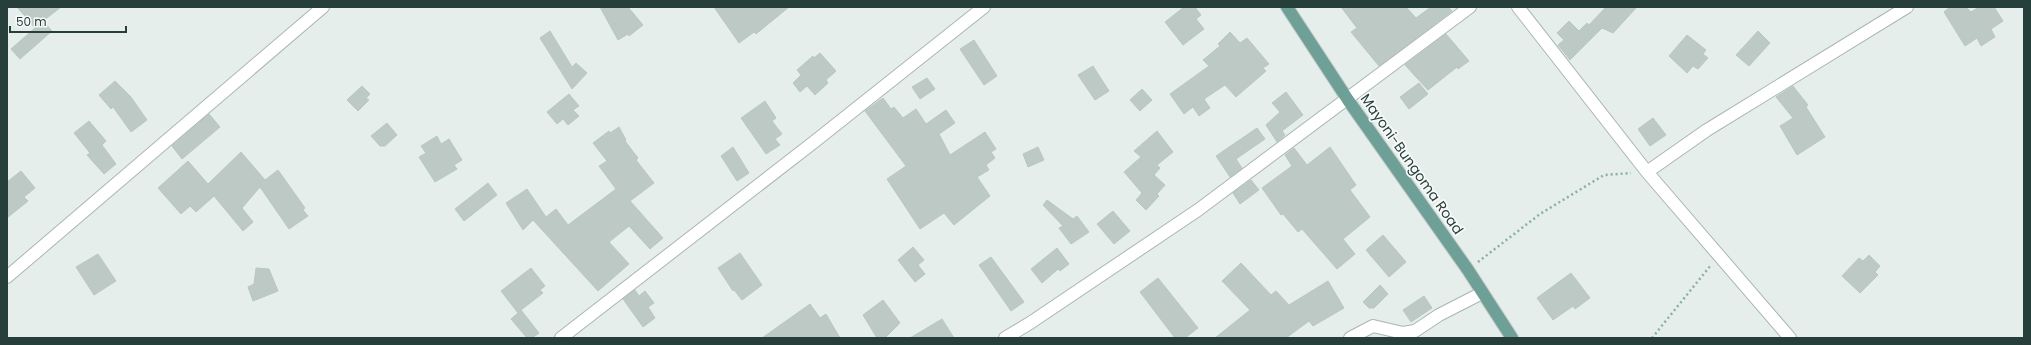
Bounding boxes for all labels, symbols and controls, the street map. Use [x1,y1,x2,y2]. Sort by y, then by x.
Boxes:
scale bar [10,8,126,34]
text: 50 m [16,13,47,30]
street label: Mayoni-Bungoma Road [1356,90,1468,238]

